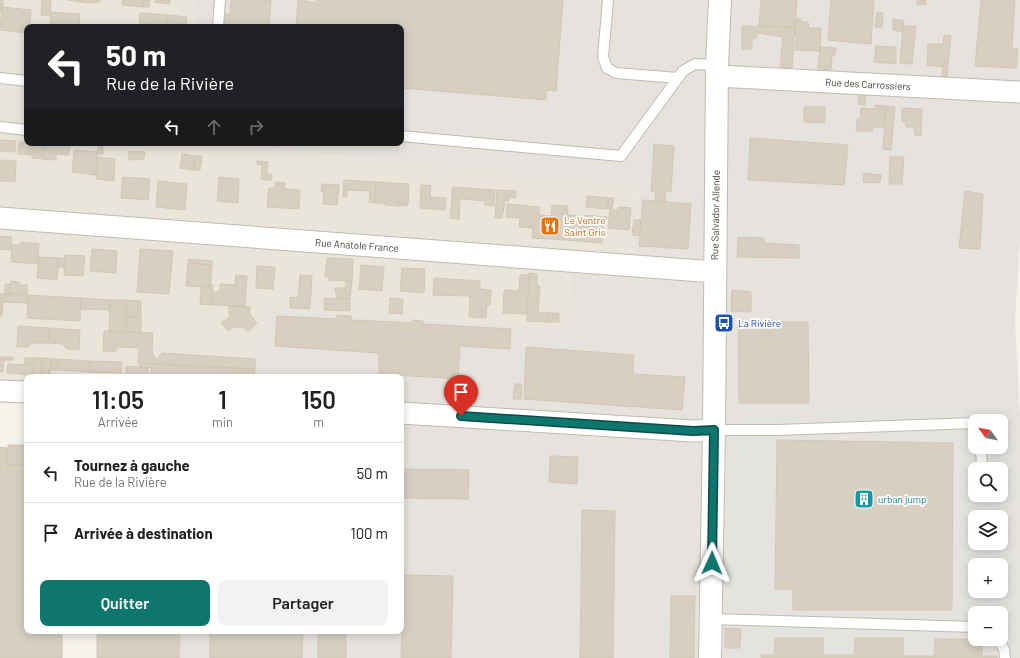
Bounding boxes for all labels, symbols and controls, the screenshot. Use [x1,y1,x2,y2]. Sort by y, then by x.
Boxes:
text: 50 m [106,38,166,72]
icon: left [40,40,92,92]
text: Rue de la Rivière [106,72,234,94]
street label: Rue des Carrossiers [825,76,911,92]
icon: left [161,116,183,138]
icon: ahead [203,116,225,138]
icon: right [245,116,267,138]
street label: Rue Salvador Allende [708,170,722,260]
place label: Le Ventre Saint Gris [564,214,606,238]
restaurant icon: Le Ventre Saint Gris [539,215,561,237]
street label: Rue Anatole France [315,236,399,254]
bus stop icon: La Rivière [713,312,735,334]
place label: La Rivière [738,317,781,329]
pin [444,375,478,416]
icon: arrive [450,381,472,403]
text: 11:05 [92,385,144,414]
text: 1 [218,385,227,414]
text: 150 [301,385,336,414]
text: Arrivée [98,414,138,430]
text: min [212,414,233,430]
text: m [313,414,324,430]
north arrow [968,414,1008,454]
map controls [968,414,1008,646]
text: Tournez à gauche [74,456,190,474]
icon: left [40,462,62,484]
button: search [968,462,1008,502]
text: 50 m [356,464,388,482]
text: Rue de la Rivière [74,474,167,490]
building icon: urban jump [853,488,875,510]
place label: urban jump [878,493,927,505]
button: layers [968,510,1008,550]
icon: arrive [40,522,62,544]
text: Arrivée à destination [74,524,213,542]
text: 100 m [350,524,388,542]
position arrow [691,542,733,584]
button: + [968,558,1008,598]
button: Quitter [40,580,210,626]
button: Partager [218,580,388,626]
button: − [968,606,1008,646]

